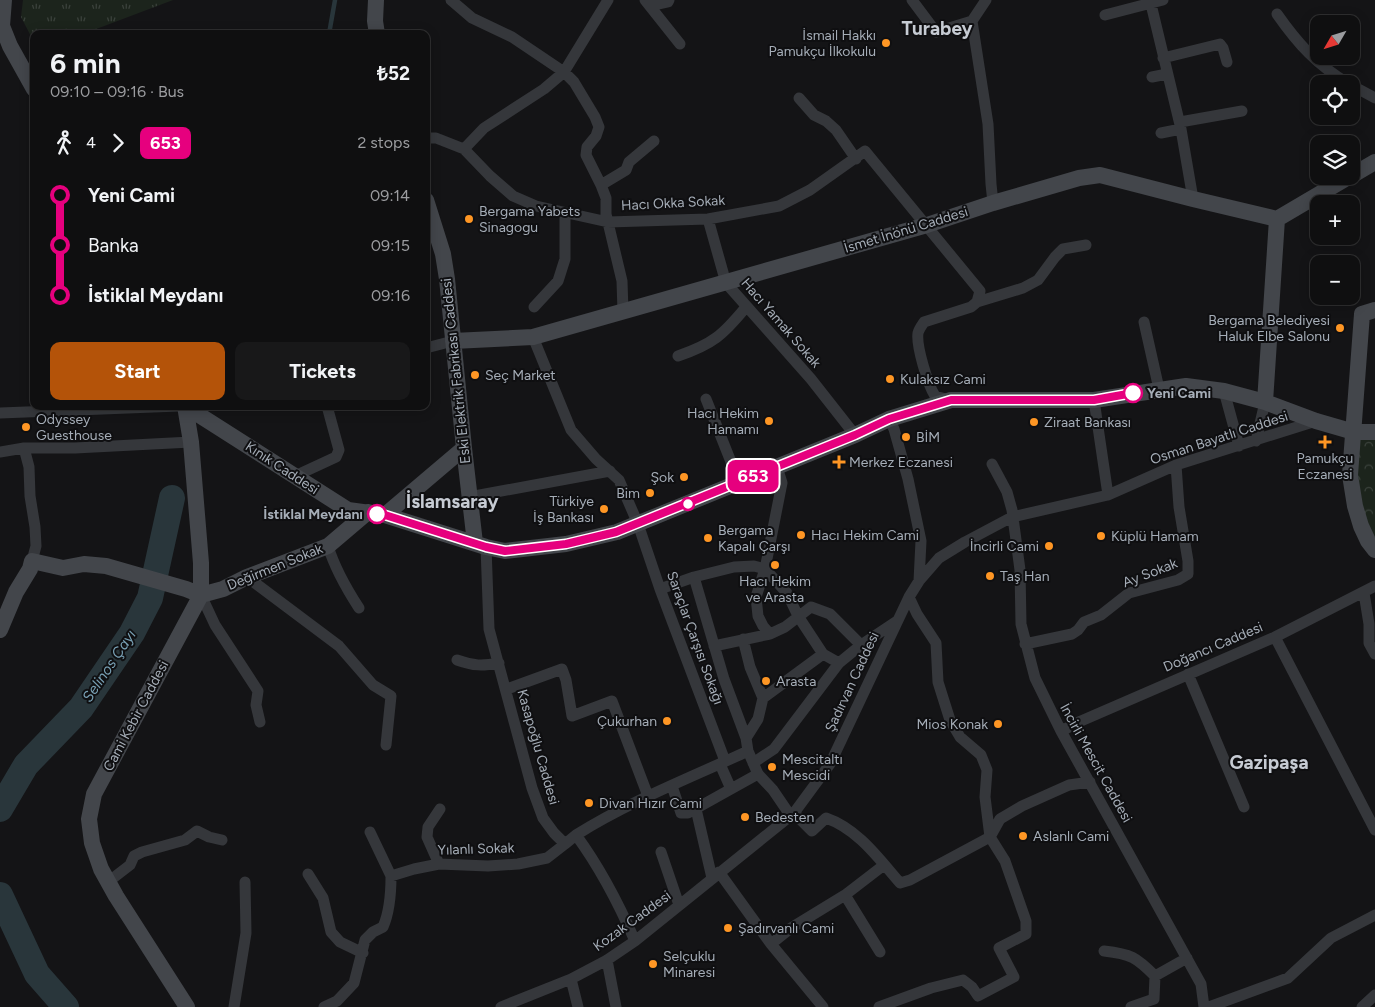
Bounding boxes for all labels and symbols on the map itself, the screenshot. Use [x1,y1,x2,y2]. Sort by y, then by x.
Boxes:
north arrow [1310,15,1360,65]
district label: Turabey [902,17,972,40]
place label: İsmail Hakkı Pamukçu İlkokulu [769,27,876,60]
marker: İsmail Hakkı Pamukçu İlkokulu [880,37,892,49]
street label: Hacı Okka Sokak [621,192,726,214]
place label: Bergama Yabets Sinagogu [479,203,580,236]
street label: İsmet İnönü Caddesi [842,203,970,257]
marker: Bergama Yabets Sinagogu [463,213,475,225]
street label: Hacı Yamak Sokak [737,275,825,371]
street label: Eski Elektrik Fabrikası Caddesi [438,277,474,465]
place label: Bergama Belediyesi Haluk Elbe Salonu [1208,312,1330,345]
marker: Bergama Belediyesi Haluk Elbe Salonu [1334,322,1346,334]
place label: Seç Market [485,367,556,384]
marker: Seç Market [469,369,481,381]
place label: Kulaksız Cami [900,371,986,388]
marker: Kulaksız Cami [884,373,896,385]
marker: Yeni Cami [1123,383,1143,403]
place label: Yeni Cami [1147,385,1211,402]
place label: Hacı Hekim Hamamı [687,405,759,438]
street label: Osman Bayatlı Caddesi [1148,408,1290,468]
place label: Odyssey Guesthouse [36,411,112,444]
place label: Ziraat Bankası [1044,414,1131,431]
marker: Hacı Hekim Hamamı [763,415,775,427]
marker: Ziraat Bankası [1028,416,1040,428]
marker: Odyssey Guesthouse [20,421,32,433]
place label: BİM [916,429,940,446]
marker: BİM [900,431,912,443]
marker: Pamukçu Eczanesi [1319,436,1331,448]
street label: Kınık Caddesi [242,438,322,498]
place label: Pamukçu Eczanesi [1297,450,1353,483]
place label: Merkez Eczanesi [849,454,953,471]
marker: Merkez Eczanesi [833,456,845,468]
line badge: 653 [724,460,782,492]
place label: Şok [650,469,674,486]
marker: Şok [678,471,690,483]
place label: Bim [616,485,640,502]
marker: Bim [644,487,656,499]
district label: İslamsaray [406,490,498,513]
place label: Türkiye İş Bankası [533,493,594,526]
unlabelled marker [681,497,695,511]
marker: Türkiye İş Bankası [598,503,610,515]
marker: İstiklal Meydanı [367,504,387,524]
place label: İstiklal Meydanı [263,506,363,523]
place label: Bergama Kapalı Çarşı [718,522,791,555]
place label: Hacı Hekim Cami [811,527,919,544]
place label: Küplü Hamam [1111,528,1199,545]
marker: Hacı Hekim Cami [795,529,807,541]
marker: Küplü Hamam [1095,530,1107,542]
marker: Bergama Kapalı Çarşı [702,532,714,544]
place label: İncirli Cami [970,538,1039,555]
street label: Değirmen Sokak [225,540,325,594]
marker: İncirli Cami [1043,540,1055,552]
street label: Ay Sokak [1120,555,1180,591]
marker: Hacı Hekim ve Arasta [769,559,781,571]
place label: Taş Han [1000,568,1050,585]
street label: Saraçlar Çarşısı Sokağı [663,569,727,707]
marker: Taş Han [984,570,996,582]
place label: Hacı Hekim ve Arasta [739,573,811,606]
street label: Doğancı Caddesi [1161,618,1265,676]
water label: Selinos Çayı [78,627,140,705]
street label: Şadırvan Caddesi [821,629,883,735]
street label: Cami Kebir Caddesi [100,658,172,774]
place label: Arasta [776,673,816,690]
marker: Arasta [760,675,772,687]
street label: Kasapoğlu Caddesi [513,687,563,807]
street label: İncirli Mescit Caddesi [1056,700,1136,826]
place label: Çukurhan [597,713,657,730]
marker: Çukurhan [661,715,673,727]
place label: Mios Konak [917,716,988,733]
marker: Mios Konak [992,718,1004,730]
place label: Mescitaltı Mescidi [782,751,843,784]
district label: Gazipaşa [1229,751,1309,774]
marker: Mescitaltı Mescidi [766,761,778,773]
place label: Divan Hızır Cami [599,795,702,812]
marker: Divan Hızır Cami [583,797,595,809]
place label: Bedesten [755,809,814,826]
marker: Bedesten [739,811,751,823]
place label: Aslanlı Cami [1033,828,1109,845]
marker: Aslanlı Cami [1017,830,1029,842]
street label: Yılanlı Sokak [437,839,515,859]
street label: Kozak Caddesi [590,887,674,955]
place label: Şadırvanlı Cami [738,920,834,937]
marker: Şadırvanlı Cami [722,922,734,934]
place label: Selçuklu Minaresi [663,948,715,981]
marker: Selçuklu Minaresi [647,958,659,970]

